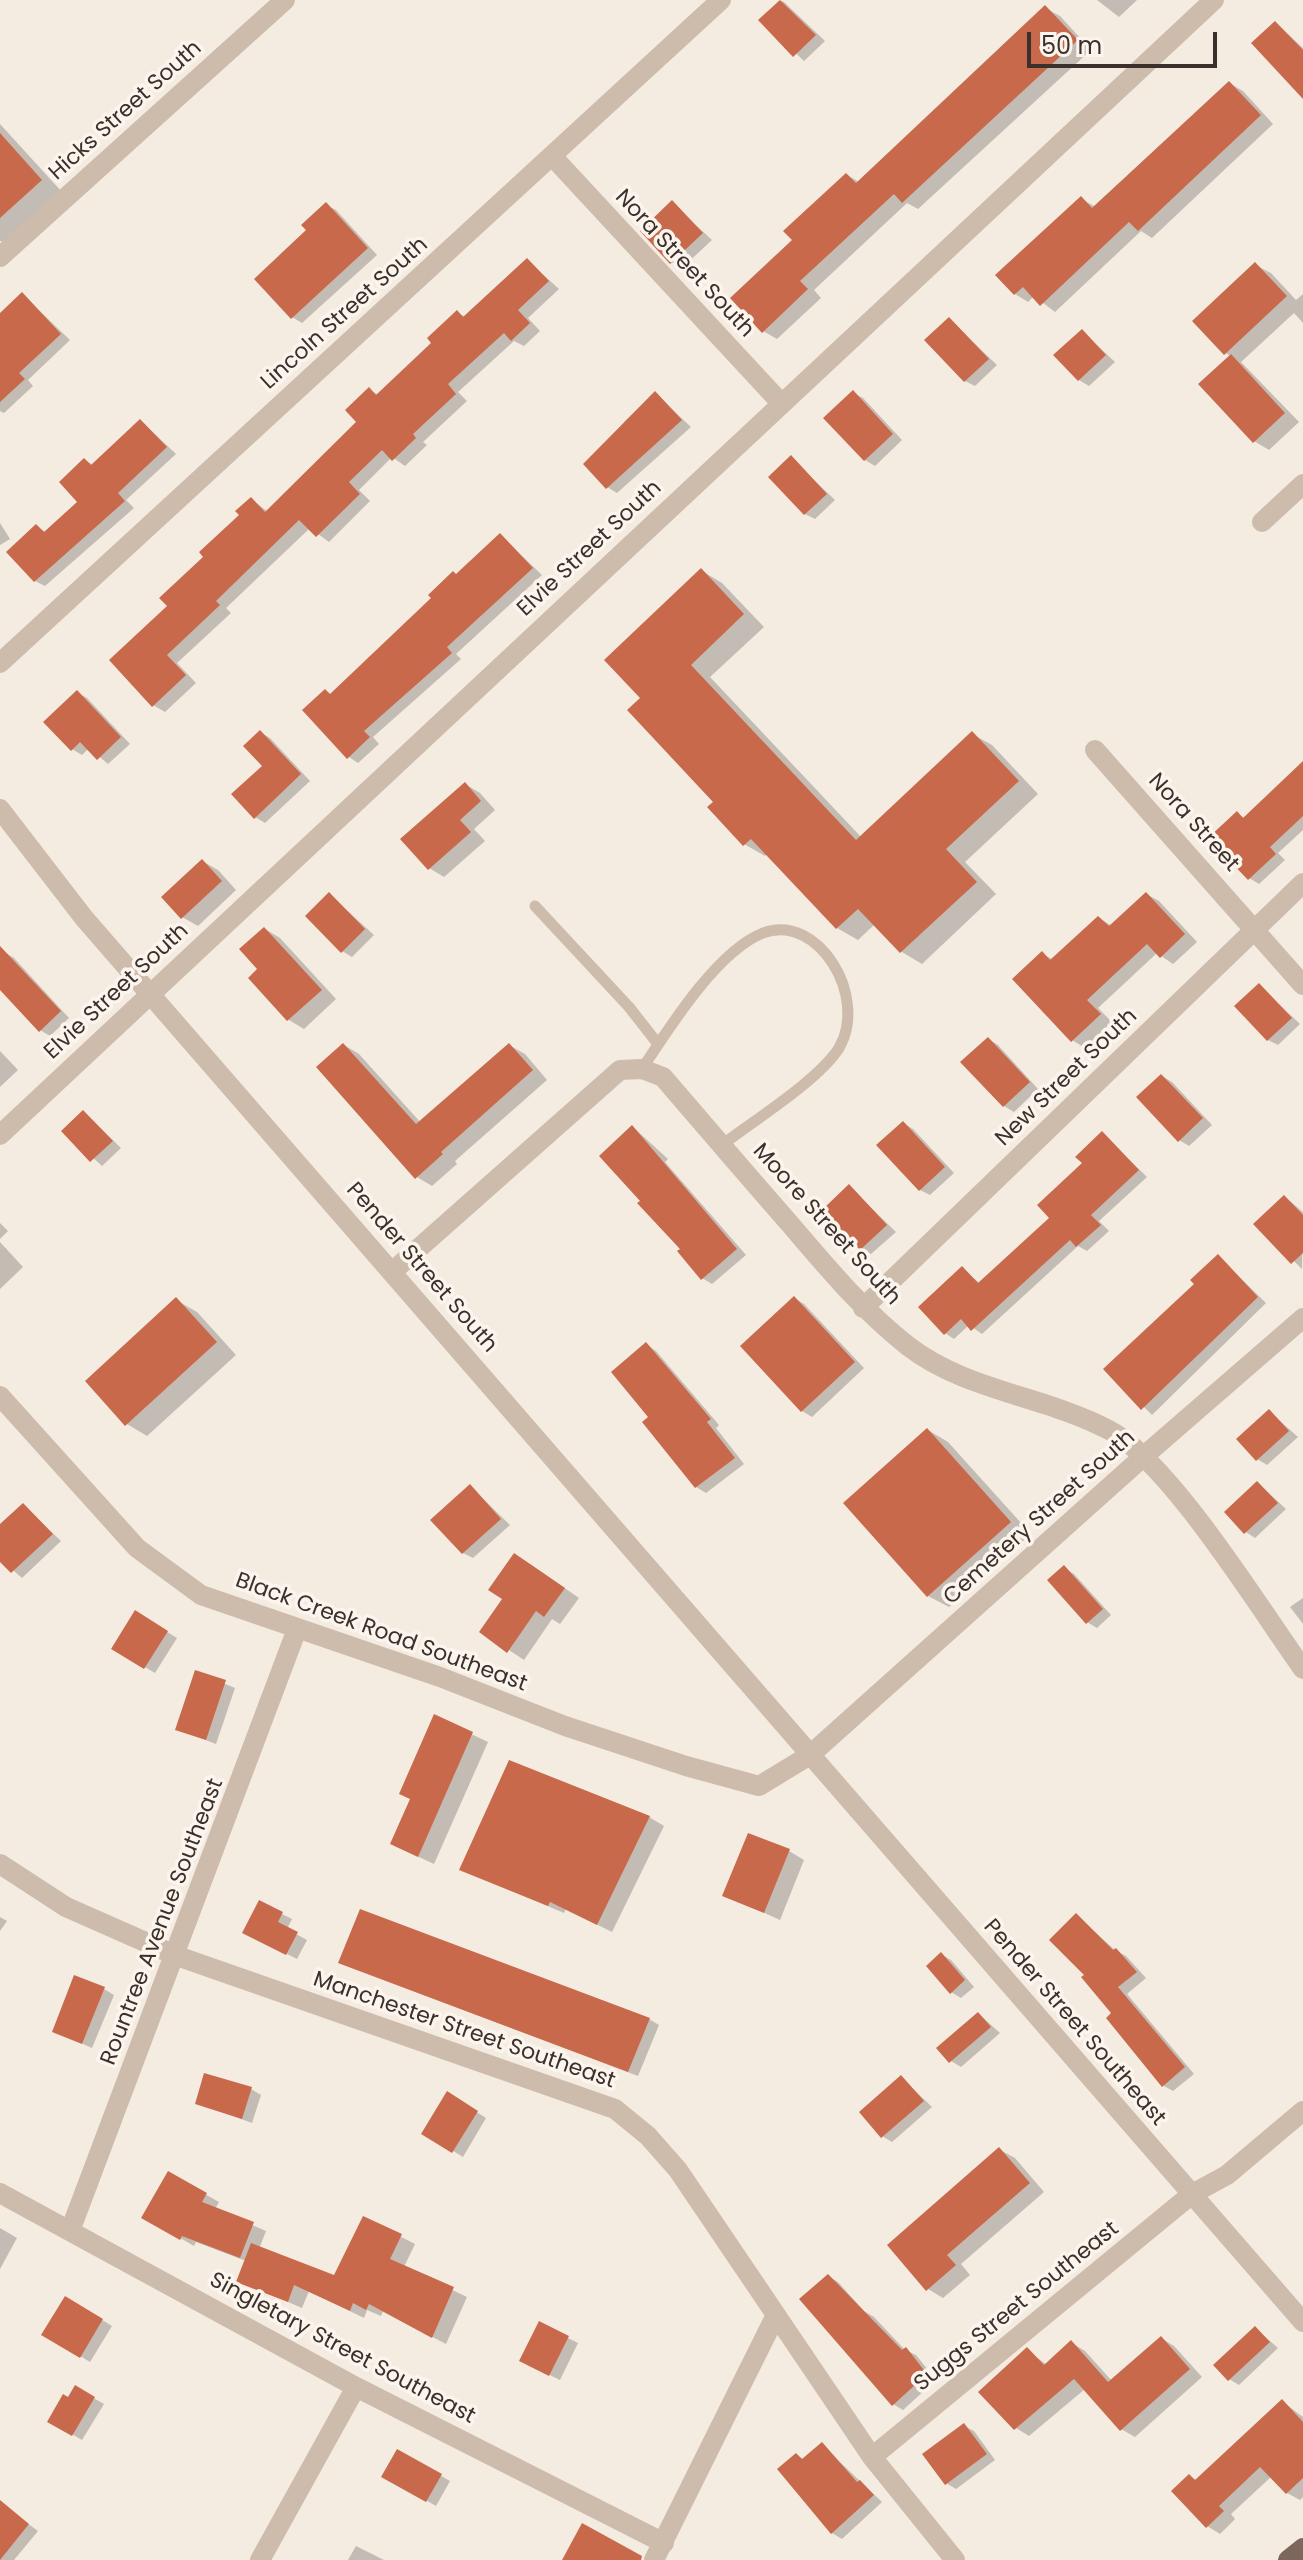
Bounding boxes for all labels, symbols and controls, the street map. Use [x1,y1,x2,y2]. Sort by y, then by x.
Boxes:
scale bar [1031,16,1221,66]
text: 50 m [1041,29,1102,62]
street label: Hicks Street South [44,36,208,186]
street label: Nora Street South [609,185,759,343]
street label: Lincoln Street South [256,232,434,396]
street label: Elvie Street South [512,475,668,623]
street label: Nora Street [1142,768,1244,878]
street label: Elvie Street South [39,918,195,1066]
street label: New Street South [991,1004,1143,1152]
street label: Moore Street South [747,1139,905,1311]
street label: Pender Street South [340,1178,502,1358]
street label: Cemetery Street South [939,1425,1141,1611]
street label: Black Creek Road Southeast [232,1568,530,1698]
street label: Rountree Avenue Southeast [96,1775,230,2069]
street label: Pender Street Southeast [977,1915,1171,2131]
street label: Manchester Street Southeast [310,1967,618,2095]
street label: Suggs Street Southeast [909,2216,1125,2398]
street label: Singletary Street Southeast [205,2268,479,2430]

